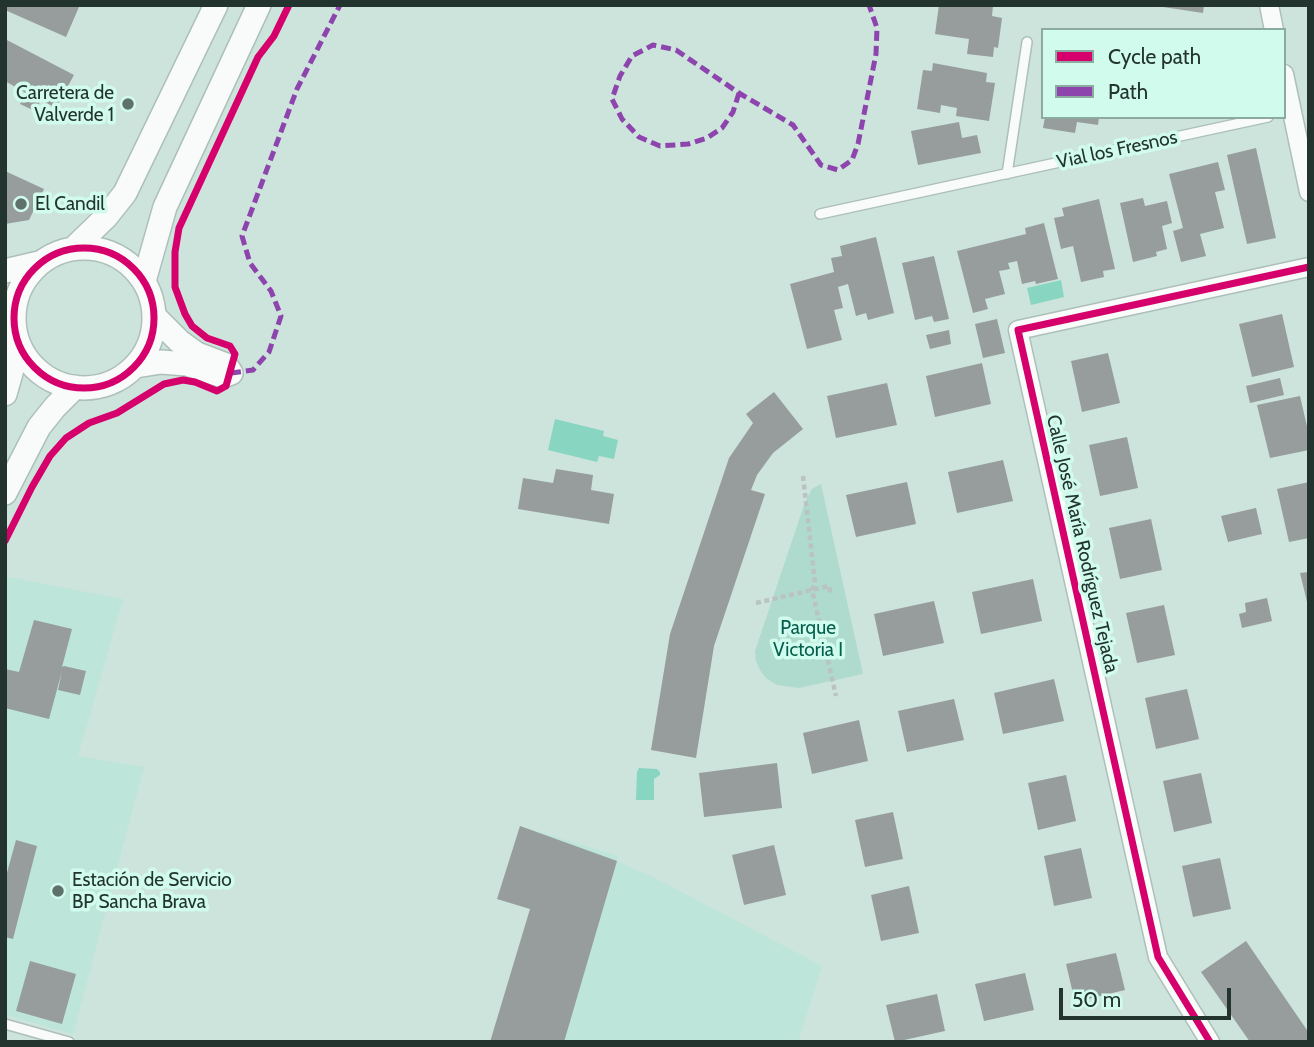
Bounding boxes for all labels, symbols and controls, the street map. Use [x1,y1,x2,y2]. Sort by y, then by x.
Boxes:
legend [1041,28,1286,119]
text: Cycle path [1108,44,1201,69]
text: Path [1108,79,1148,104]
place label: Carretera de Valverde 1 [16,82,114,126]
marker: Carretera de Valverde 1 [120,96,136,112]
street label: Vial los Fresnos [1055,126,1179,174]
place label: El Candil [35,193,105,215]
marker: El Candil [13,196,29,212]
street label: Calle José María Rodríguez Tejada [1041,413,1123,675]
park label: Parque Victoria I [773,617,843,661]
place label: Estación de Servicio BP Sancha Brava [72,869,232,913]
marker: Estación de Servicio BP Sancha Brava [50,883,66,899]
scale bar [1062,974,1234,1018]
text: 50 m [1072,987,1121,1012]

